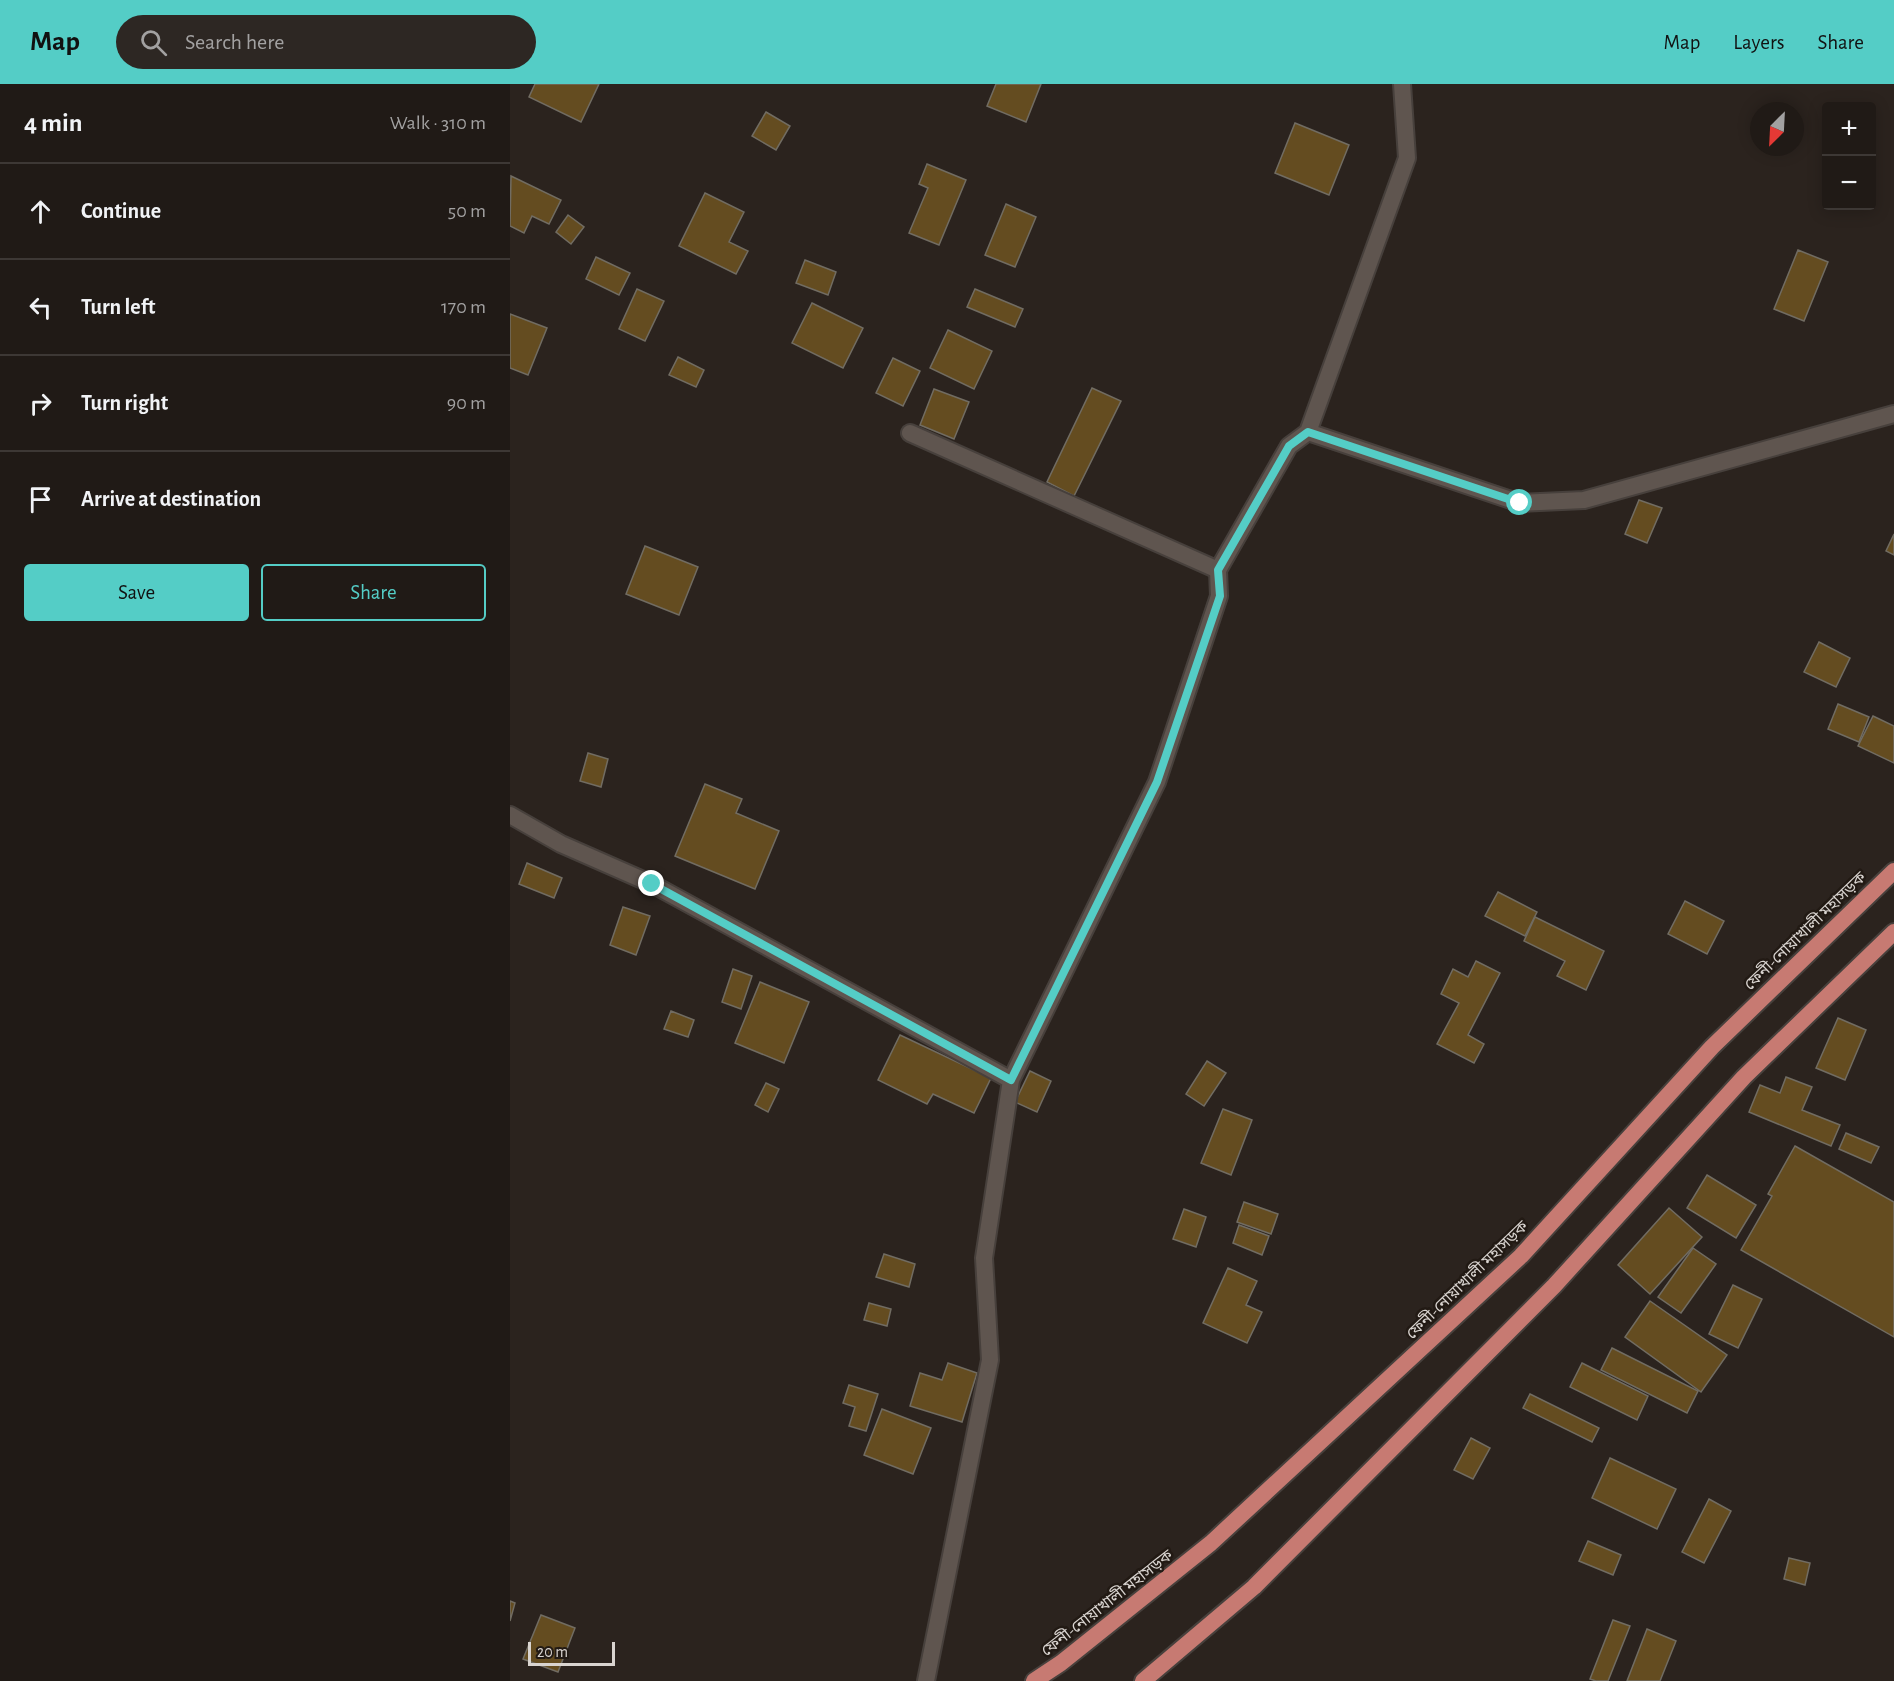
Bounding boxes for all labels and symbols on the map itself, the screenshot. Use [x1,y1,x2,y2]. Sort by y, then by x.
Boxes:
north arrow [1750,102,1804,156]
route start [1506,489,1532,515]
street label: ফেনী-নোয়াখালী মহাসড়ক [1740,867,1870,993]
route end [638,870,664,896]
street label: ফেনী-নোয়াখালী মহাসড়ক [1402,1216,1532,1342]
street label: ফেনী-নোয়াখালী মহাসড়ক [1037,1545,1177,1659]
scale bar [528,1639,615,1666]

